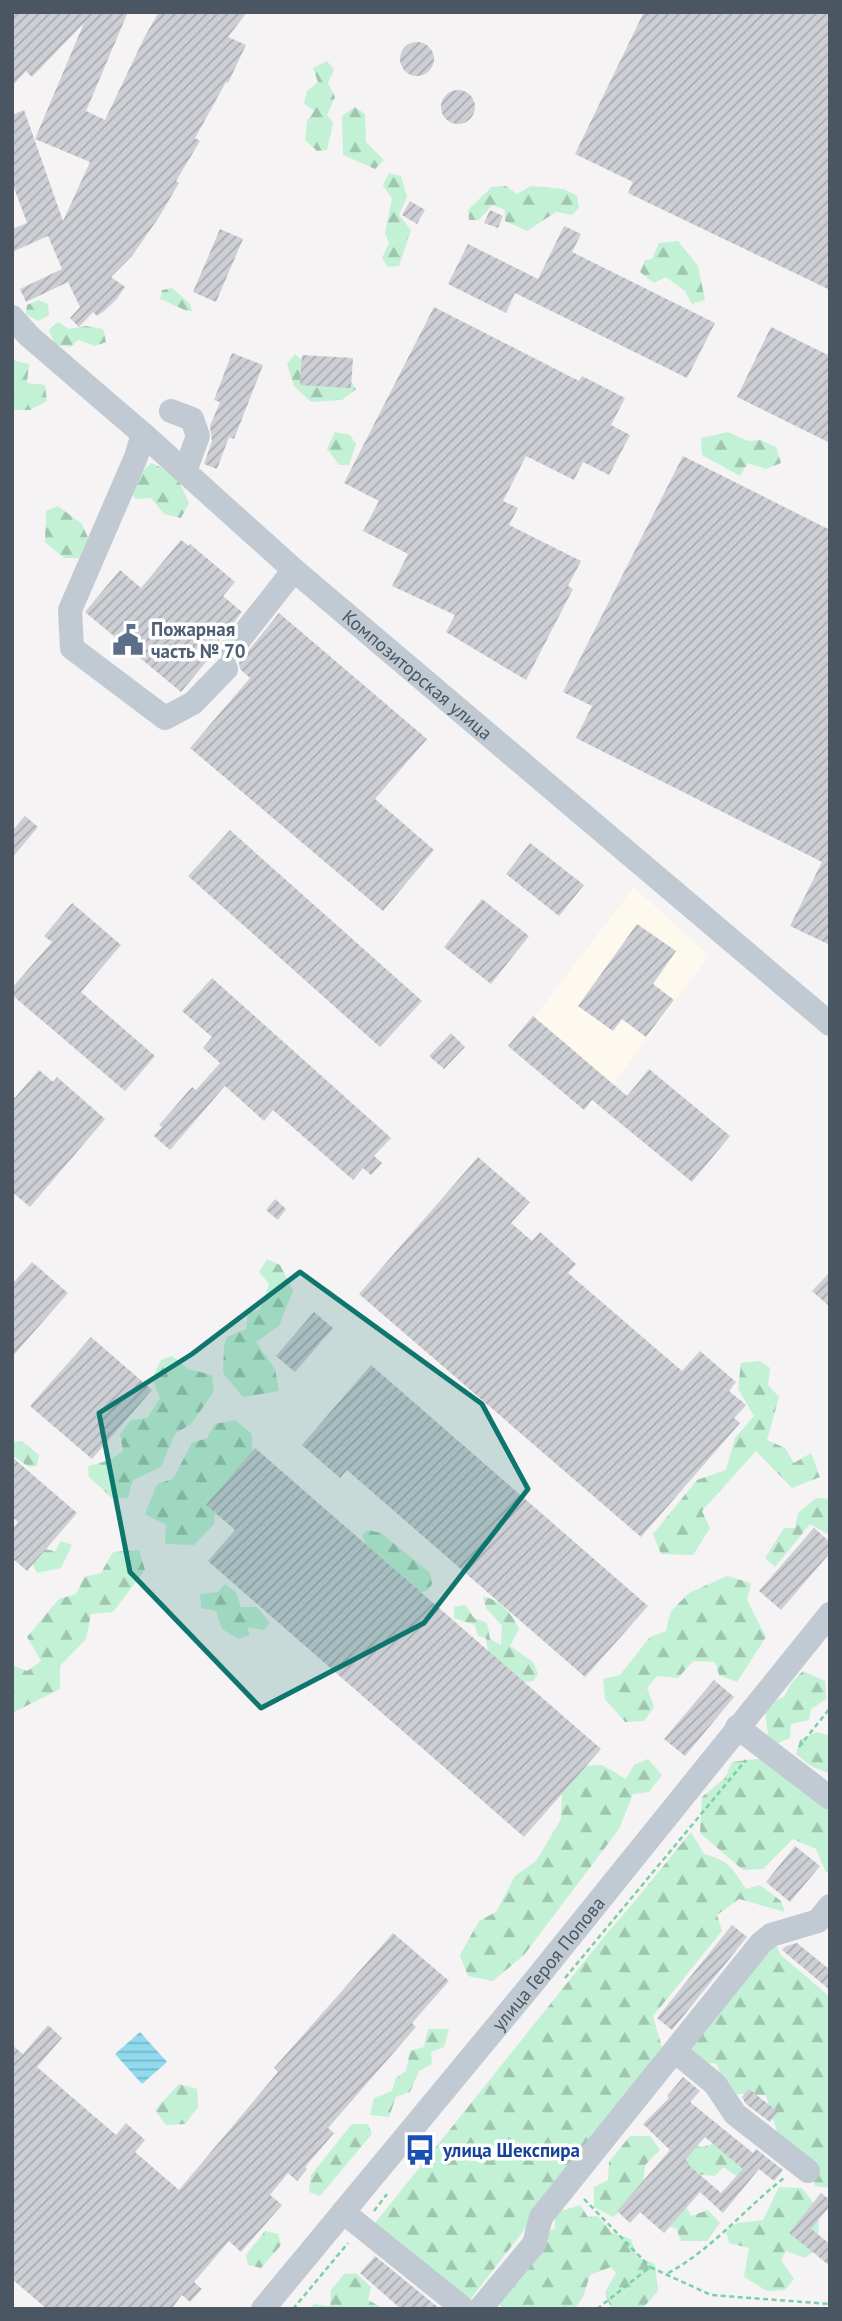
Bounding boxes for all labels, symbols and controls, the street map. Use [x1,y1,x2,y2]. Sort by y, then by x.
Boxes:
street label: Композиторская улица [338,604,498,745]
place label: Пожарная часть № 70 [151,617,246,663]
public building icon: Пожарная часть № 70 [111,623,145,657]
street label: улица Героя Попова [486,1891,610,2035]
bus stop icon: улица Шекспира [403,2133,437,2167]
place label: улица Шекспира [442,2138,580,2162]

